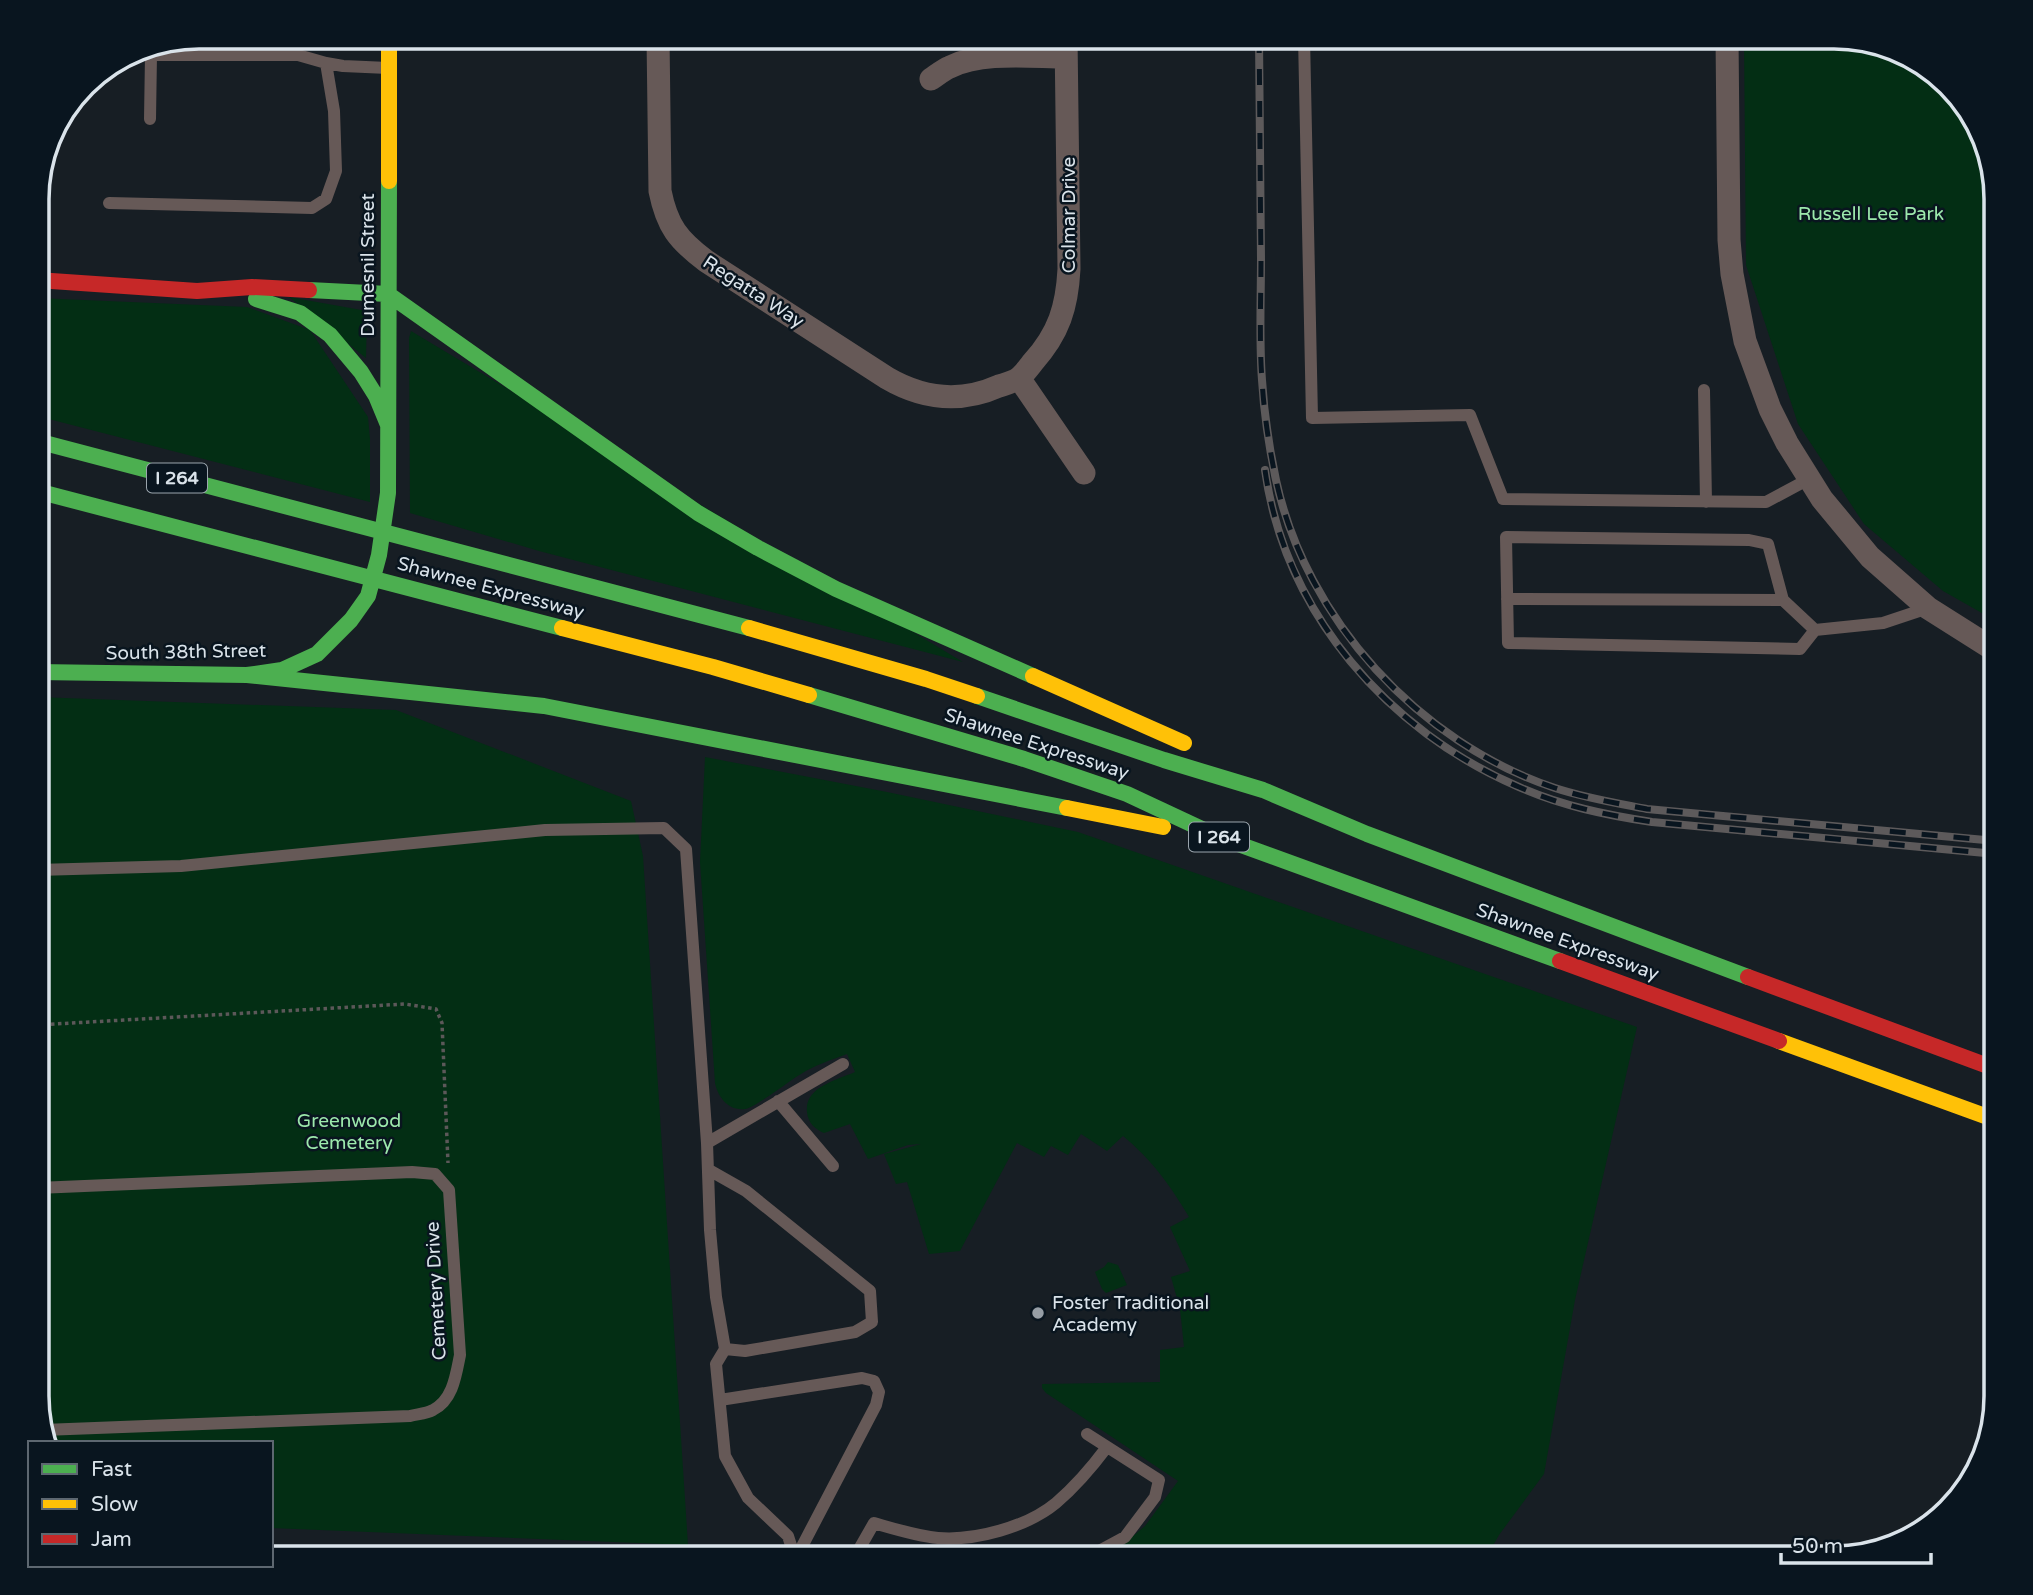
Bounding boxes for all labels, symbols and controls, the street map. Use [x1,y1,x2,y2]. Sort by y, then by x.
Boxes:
street label: Colmar Drive [1058,157,1080,273]
street label: Dumesnil Street [357,193,379,337]
park label: Russell Lee Park [1798,203,1944,225]
street label: Regatta Way [699,251,808,333]
road number: I 264 [147,464,207,492]
street label: Shawnee Expressway [395,552,587,624]
street label: South 38th Street [106,640,266,664]
street label: Shawnee Expressway [942,704,1132,784]
road number: I 264 [1189,822,1249,852]
street label: Shawnee Expressway [1473,899,1662,985]
park label: Greenwood Cemetery [297,1110,401,1154]
street label: Cemetery Drive [421,1221,451,1361]
place label: Foster Traditional Academy [1052,1292,1209,1336]
marker: Foster Traditional Academy [1030,1305,1046,1321]
legend [28,1441,273,1567]
text: Fast [91,1457,132,1482]
text: Slow [91,1492,139,1517]
scale bar [1781,1522,1932,1566]
text: Jam [91,1527,132,1552]
text: 50 m [1792,1534,1843,1559]

